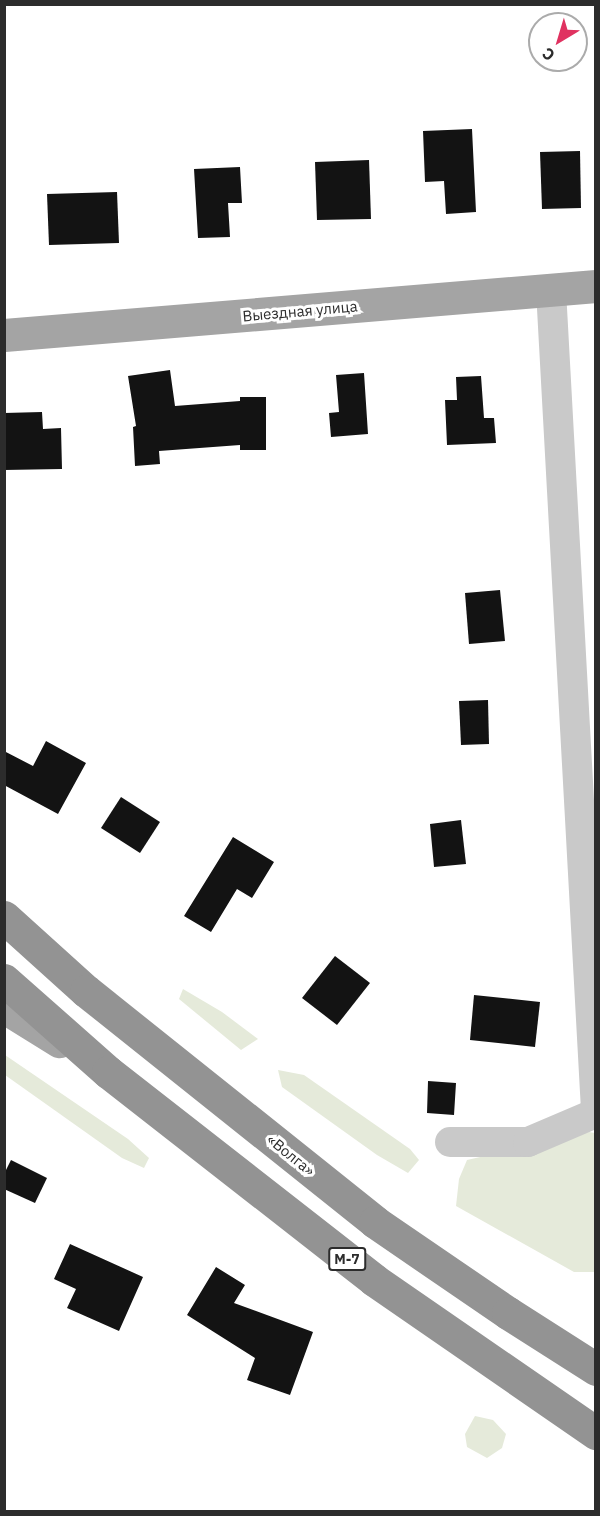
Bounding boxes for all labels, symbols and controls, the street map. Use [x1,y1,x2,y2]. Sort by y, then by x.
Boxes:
north arrow [528,12,588,72]
text: С [538,44,558,66]
street label: Выездная улица [242,297,358,325]
street label: «Волга» [263,1130,319,1180]
road number: М-7 [328,1248,366,1270]

